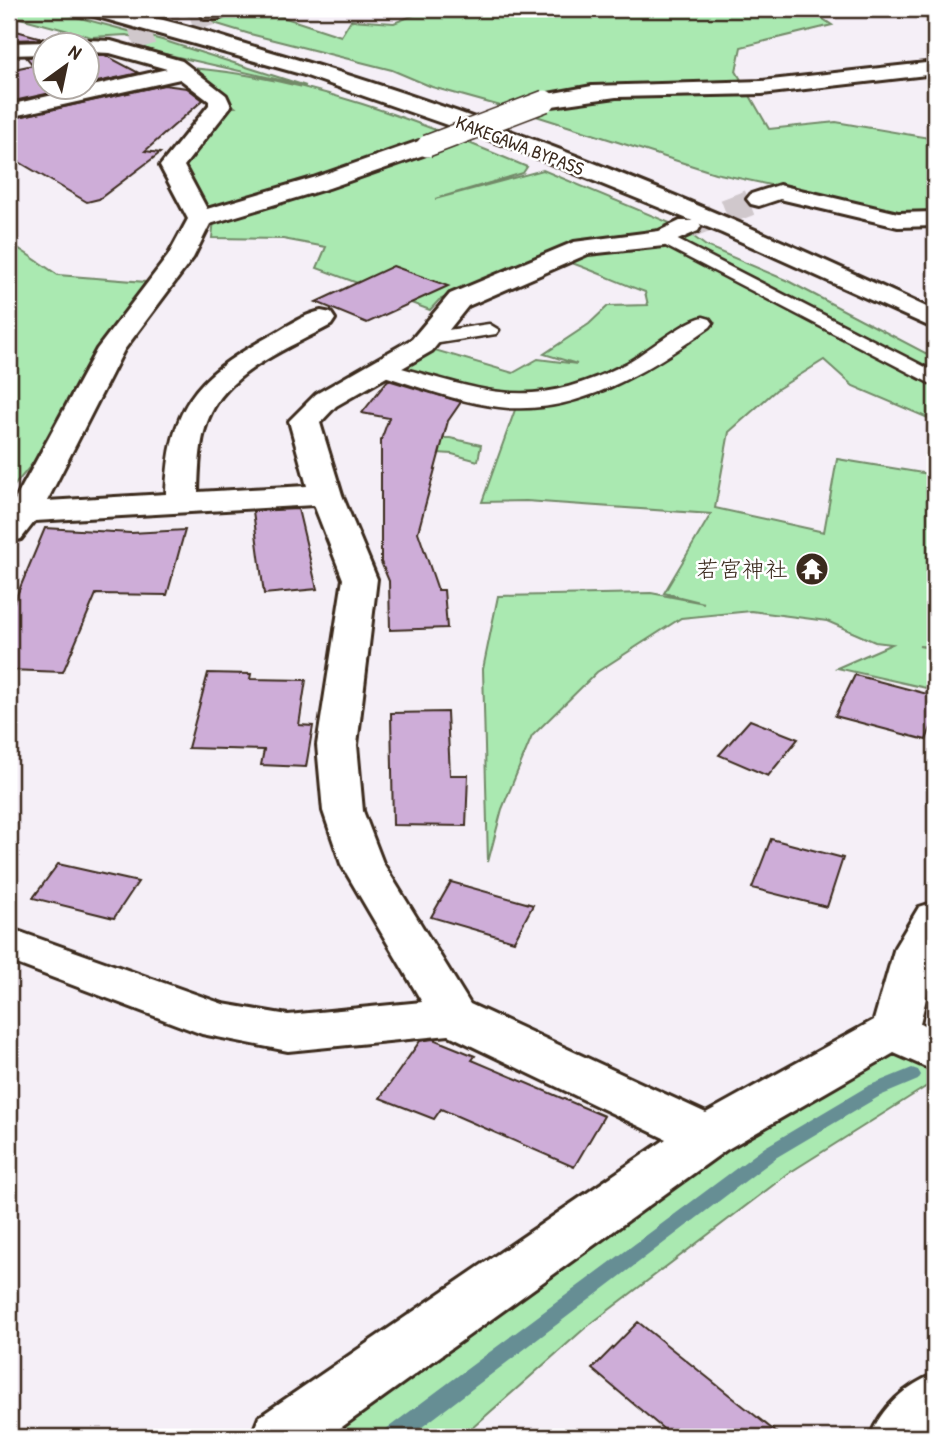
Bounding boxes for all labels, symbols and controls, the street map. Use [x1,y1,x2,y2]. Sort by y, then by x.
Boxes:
north arrow [32,32,102,102]
text: N [64,38,87,65]
street label: KAKEGAWA BYPASS [452,109,588,181]
temple icon: 若宮神社 [793,550,831,588]
place label: 若宮神社 [696,553,788,584]

